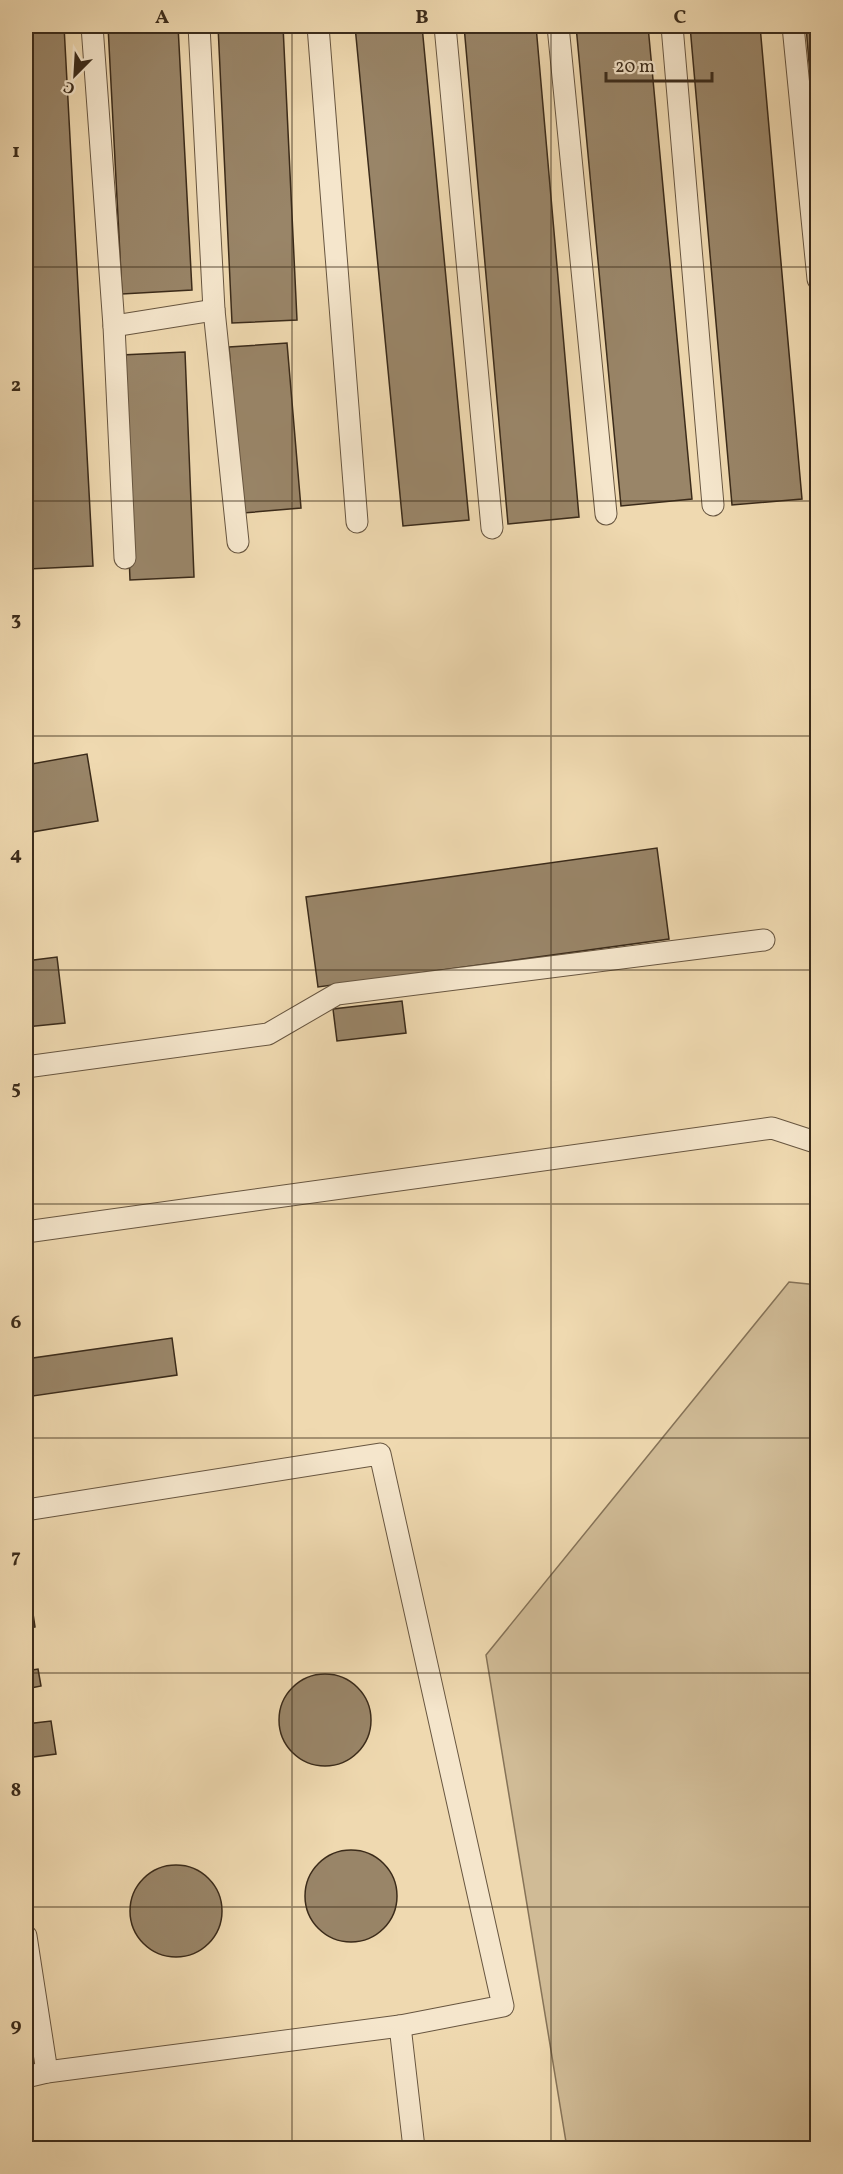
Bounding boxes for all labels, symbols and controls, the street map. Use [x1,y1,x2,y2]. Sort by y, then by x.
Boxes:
text: A [155,4,169,32]
text: B [415,4,429,32]
text: C [674,4,687,32]
north arrow [45,45,105,105]
scale bar [606,45,712,83]
text: 20 m [615,55,655,80]
text: С [61,75,79,99]
text: 1 [12,138,20,166]
text: 2 [11,372,21,400]
text: 3 [11,606,21,634]
text: 4 [10,841,22,869]
text: 5 [11,1075,21,1103]
text: 6 [11,1309,22,1337]
text: 7 [11,1543,21,1571]
text: 8 [11,1777,21,1805]
text: 9 [10,2012,22,2040]

